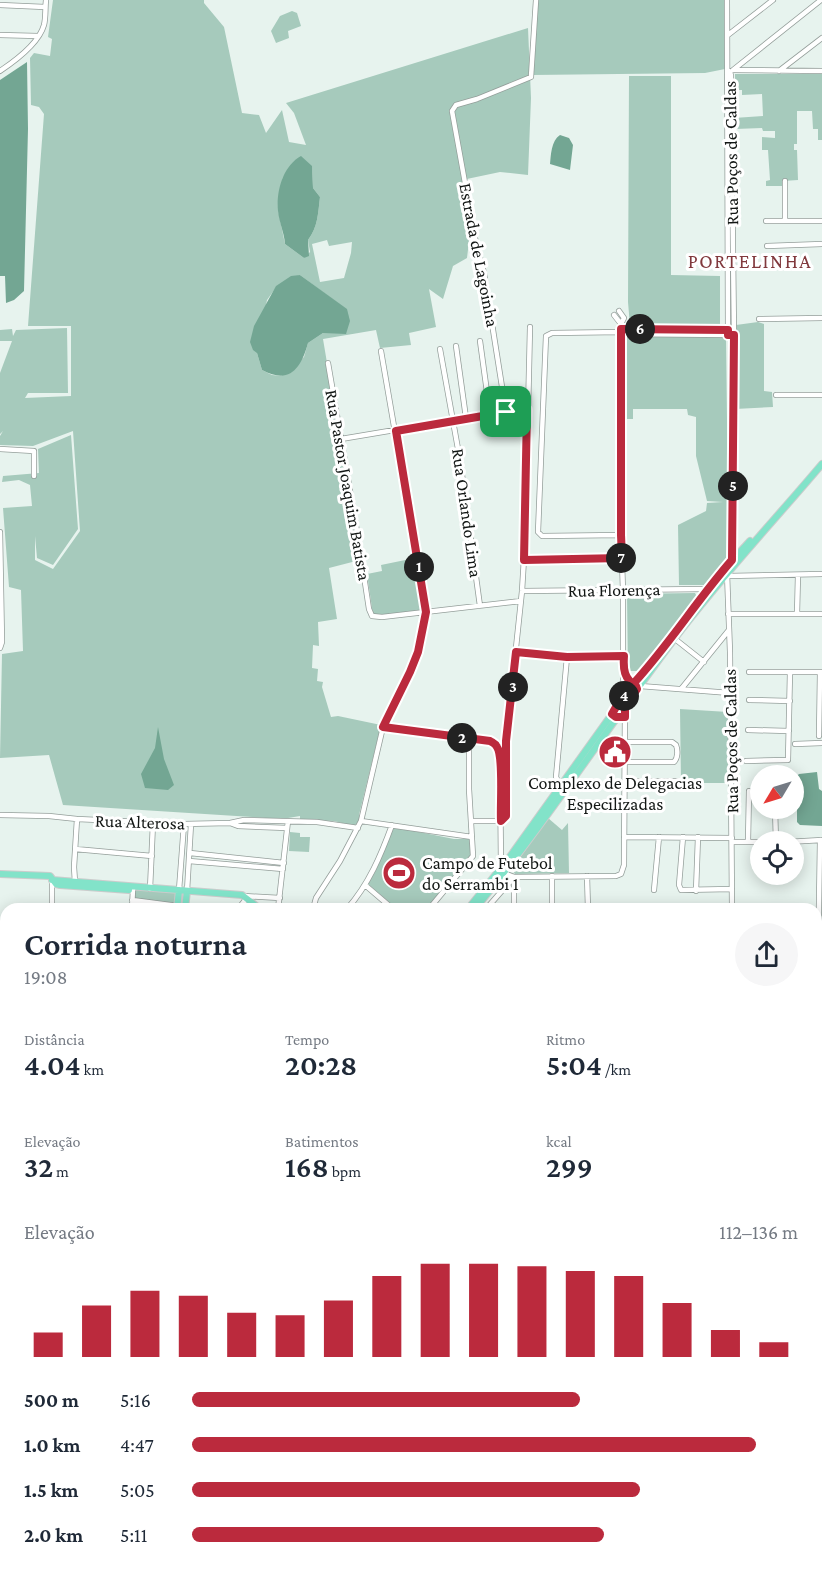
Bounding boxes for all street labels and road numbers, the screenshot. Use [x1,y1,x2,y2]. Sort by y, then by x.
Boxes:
street label: Rua Poços de Caldas [720,81,742,225]
street label: Estrada de Lagoinha [455,181,503,329]
street label: Rua Pastor Joaquim Batista [321,388,375,582]
street label: Rua Orlando Lima [448,447,486,579]
street label: Rua Florença [567,579,661,601]
street label: Rua Poços de Caldas [720,669,742,813]
street label: Rua Alterosa [95,810,185,834]

